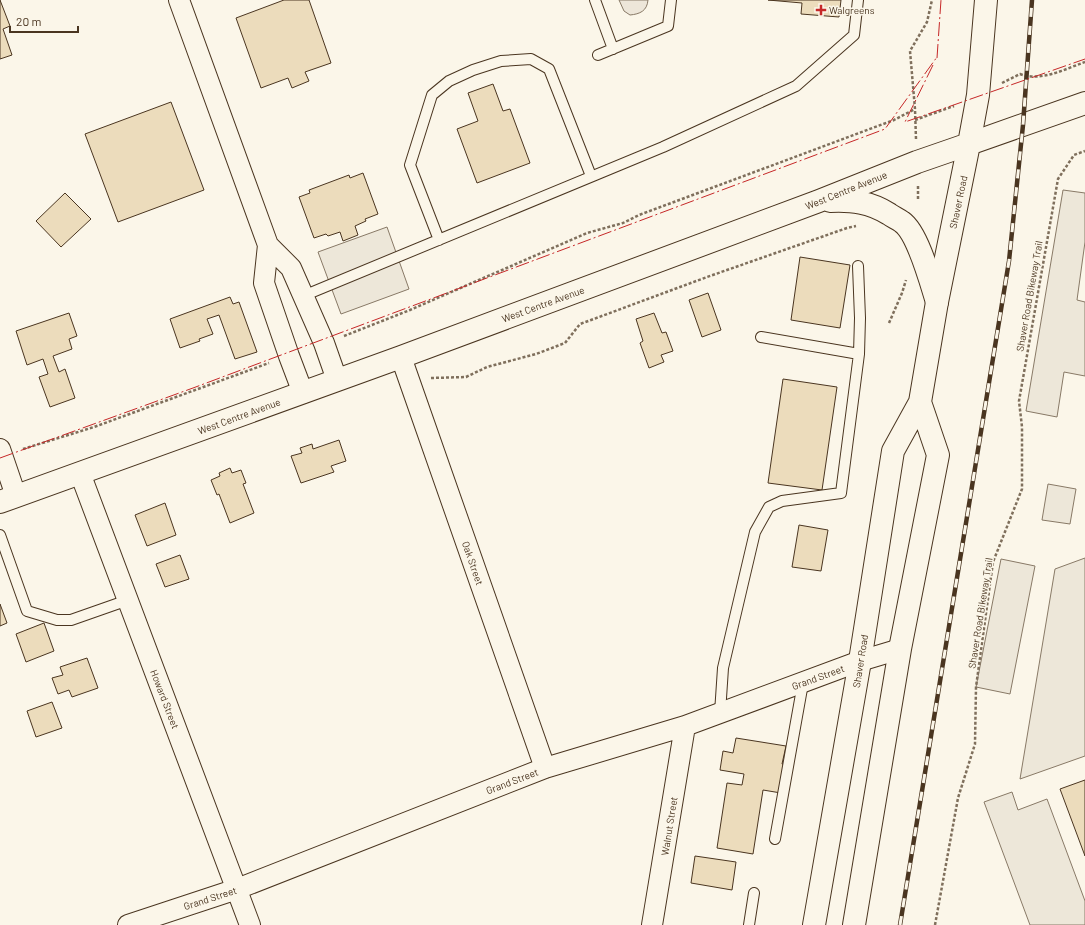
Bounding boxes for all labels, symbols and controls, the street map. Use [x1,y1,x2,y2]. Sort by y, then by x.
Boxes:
place label: Walgreens [829,4,875,16]
marker: Walgreens [816,5,826,15]
scale bar [10,8,78,34]
text: 20 m [16,14,42,28]
street label: West Centre Avenue [803,168,889,212]
street label: Shaver Road [947,174,969,230]
street label: Shaver Road Bikeway Trail [1013,240,1045,352]
street label: West Centre Avenue [500,283,586,325]
street label: West Centre Avenue [196,395,282,437]
street label: Oak Street [460,539,486,587]
street label: Shaver Road Bikeway Trail [965,557,995,669]
street label: Shaver Road [850,633,870,689]
street label: Grand Street [790,662,846,692]
street label: Howard Street [148,668,182,731]
street label: Grand Street [484,765,540,796]
street label: Walnut Street [658,795,680,856]
street label: Grand Street [182,884,238,912]

